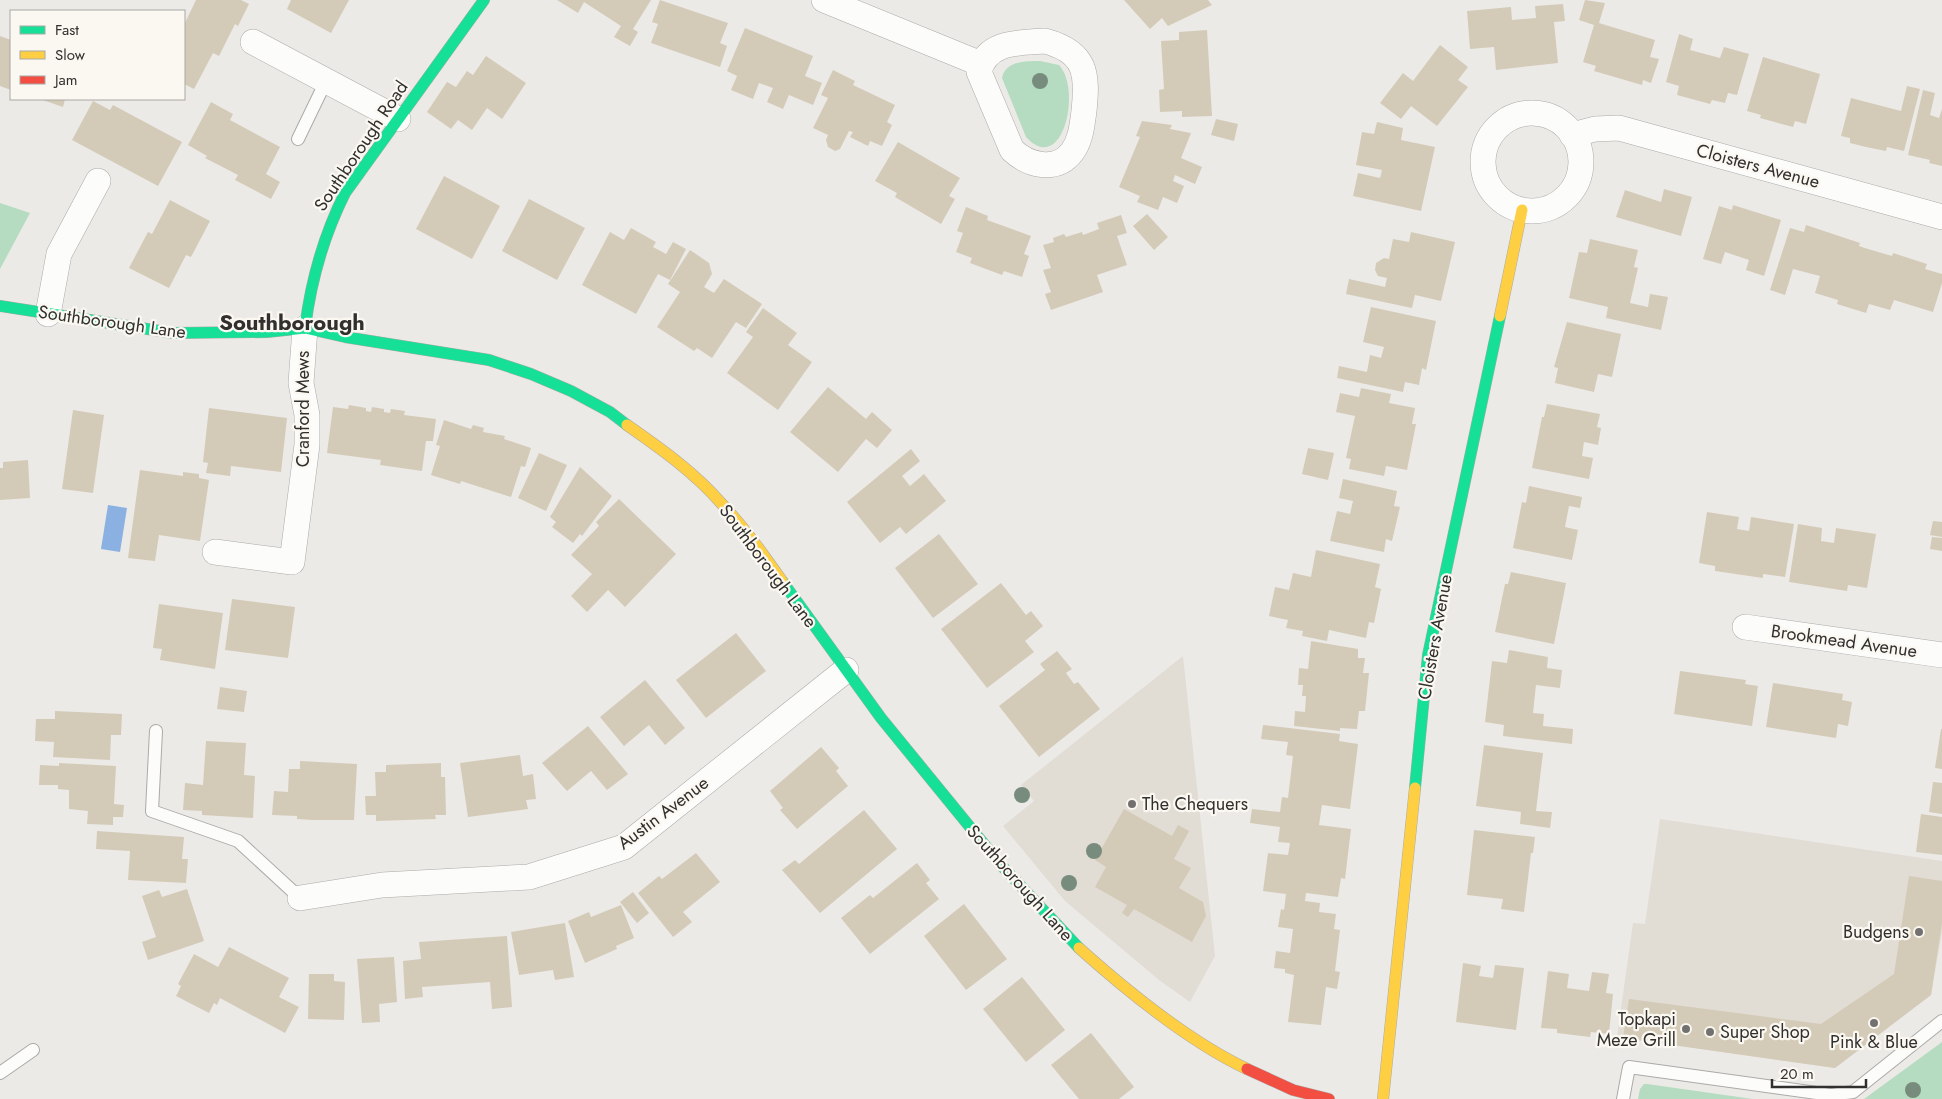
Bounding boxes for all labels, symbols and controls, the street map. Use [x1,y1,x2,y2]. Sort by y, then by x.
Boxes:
legend [10,10,185,100]
text: Fast [55,19,79,41]
text: Slow [55,44,86,66]
text: Jam [53,69,78,91]
street label: Southborough Road [308,76,414,216]
street label: Cloisters Avenue [1693,137,1823,195]
street label: Southborough Lane [37,299,187,345]
district label: Southborough [219,306,365,338]
street label: Cranford Mews [290,351,316,467]
street label: Southborough Lane [713,499,823,633]
street label: Cloisters Avenue [1411,572,1459,702]
street label: Brookmead Avenue [1769,618,1919,664]
street label: Austin Avenue [612,770,714,856]
place label: The Chequers [1142,791,1248,817]
marker: The Chequers [1126,798,1138,810]
street label: Southborough Lane [961,819,1079,947]
place label: Budgens [1843,919,1909,945]
marker: Budgens [1913,926,1925,938]
place label: Topkapi Meze Grill [1597,1006,1676,1053]
marker: Pink & Blue [1868,1017,1880,1029]
place label: Super Shop [1720,1019,1810,1045]
marker: Topkapi Meze Grill [1680,1023,1692,1035]
marker: Super Shop [1704,1026,1716,1038]
place label: Pink & Blue [1830,1029,1918,1055]
scale bar [1772,1056,1866,1088]
text: 20 m [1780,1063,1814,1085]

